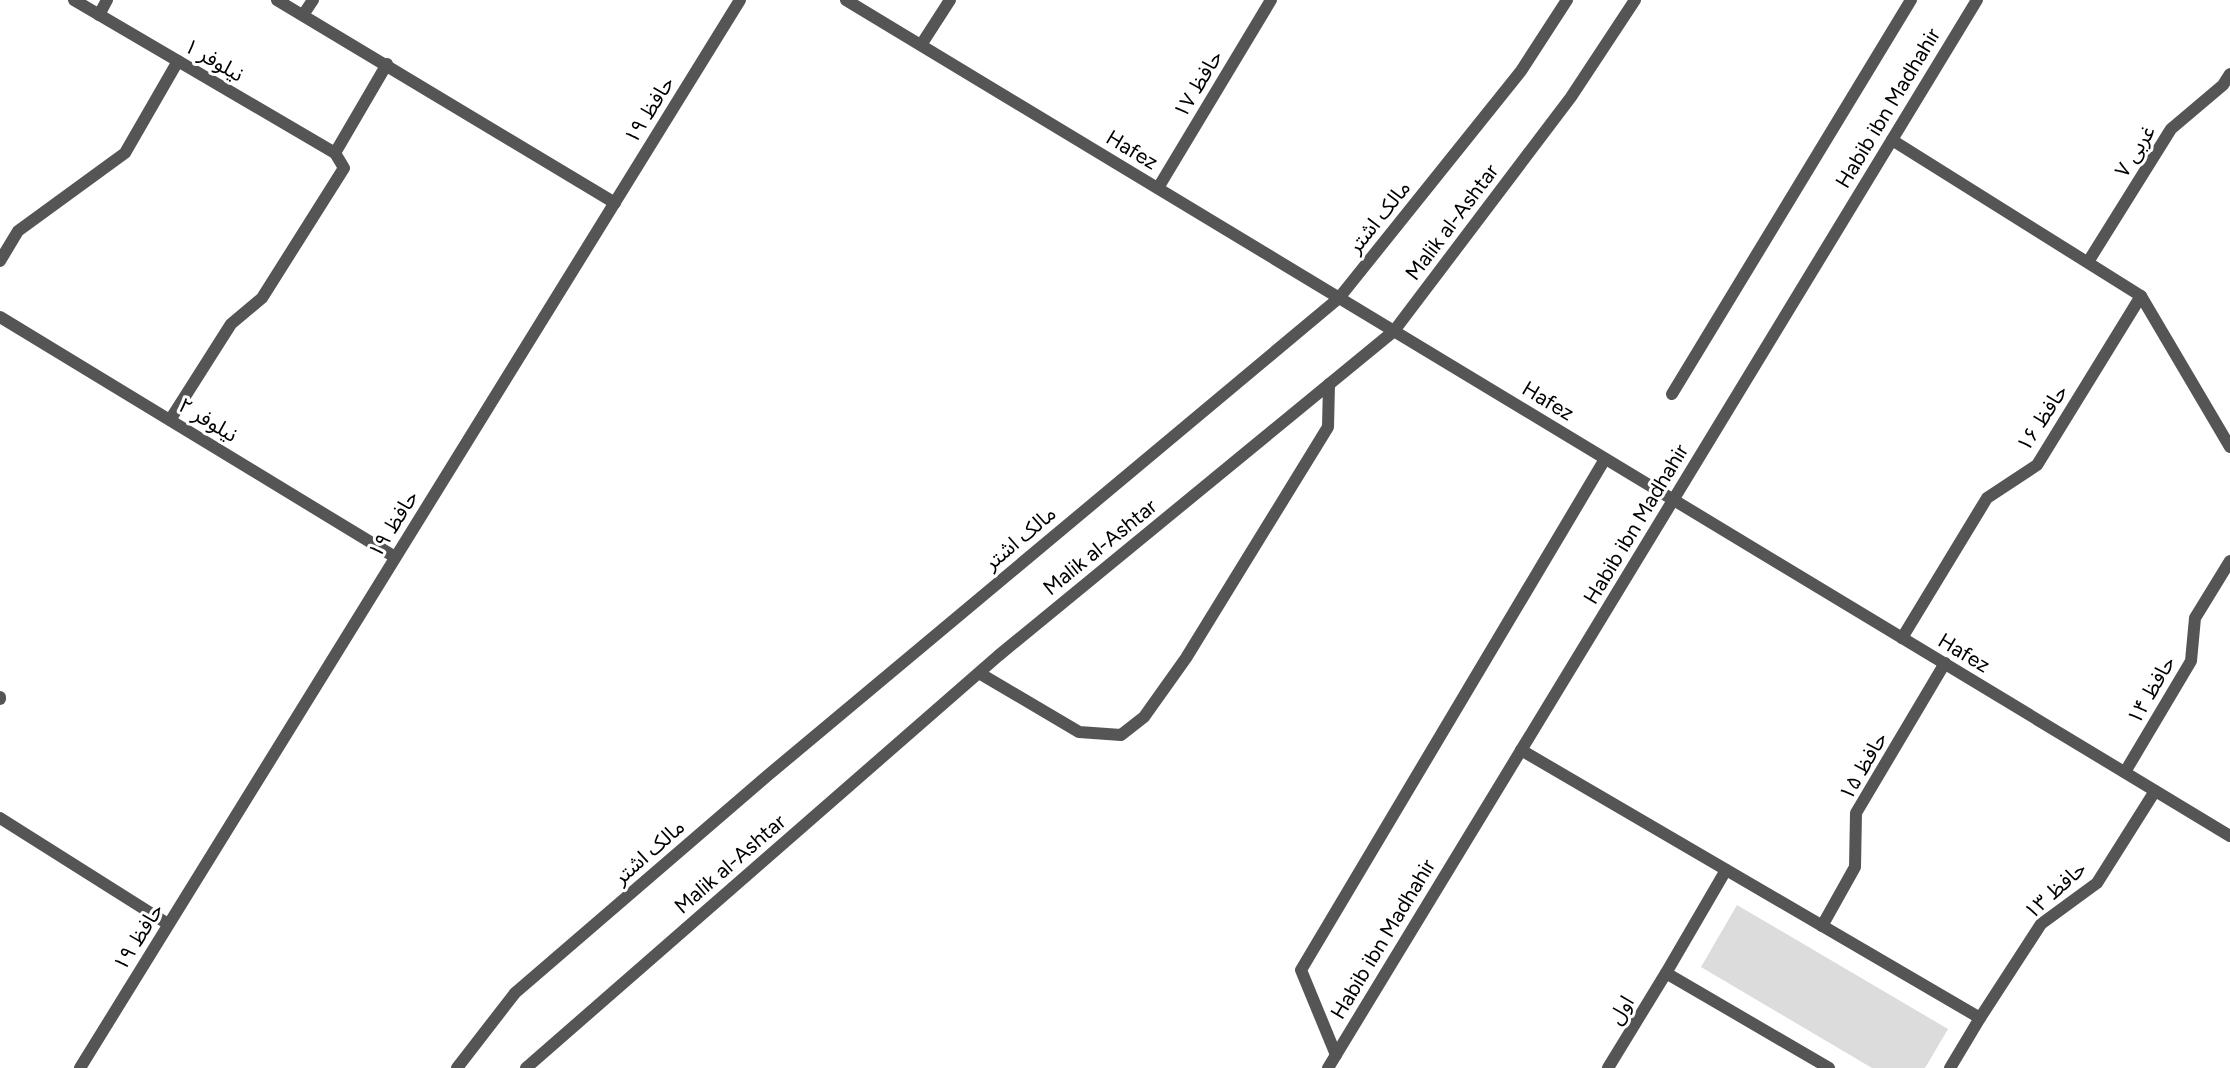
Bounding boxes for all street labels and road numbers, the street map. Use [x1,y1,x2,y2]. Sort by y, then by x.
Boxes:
street label: Habib ibn Madhahir [1830,23,1945,192]
street label: نیلوفر ۱ [180,33,248,87]
street label: حافظ ۱۷ [1168,45,1227,122]
street label: حافظ ۱۹ [618,72,679,148]
street label: ۷ غربی [2109,120,2160,181]
street label: Hafez [1102,124,1163,175]
street label: Malik al-Ashtar [1400,159,1503,285]
street label: مالک اشتر [1341,175,1415,259]
street label: Hafez [1518,375,1579,426]
street label: حافظ ۱۶ [2011,380,2072,456]
street label: نیلوفر ۲ [174,392,242,447]
street label: Habib ibn Madhahir [1578,439,1693,608]
street label: حافظ ۱۹ [362,486,423,562]
street label: Malik al-Ashtar [1038,493,1162,600]
street label: مالک اشتر [978,500,1061,575]
street label: Hafez [1934,627,1995,678]
street label: حافظ ۱۴ [2121,651,2180,728]
street label: حافظ ۱۵ [1833,727,1892,804]
street label: Malik al-Ashtar [669,809,790,919]
street label: مالک اشتر [607,814,689,890]
street label: Habib ibn Madhahir [1325,854,1440,1023]
street label: حافظ ۱۳ [2019,855,2091,924]
street label: حافظ ۱۹ [107,899,168,975]
street label: اول [1602,991,1639,1029]

